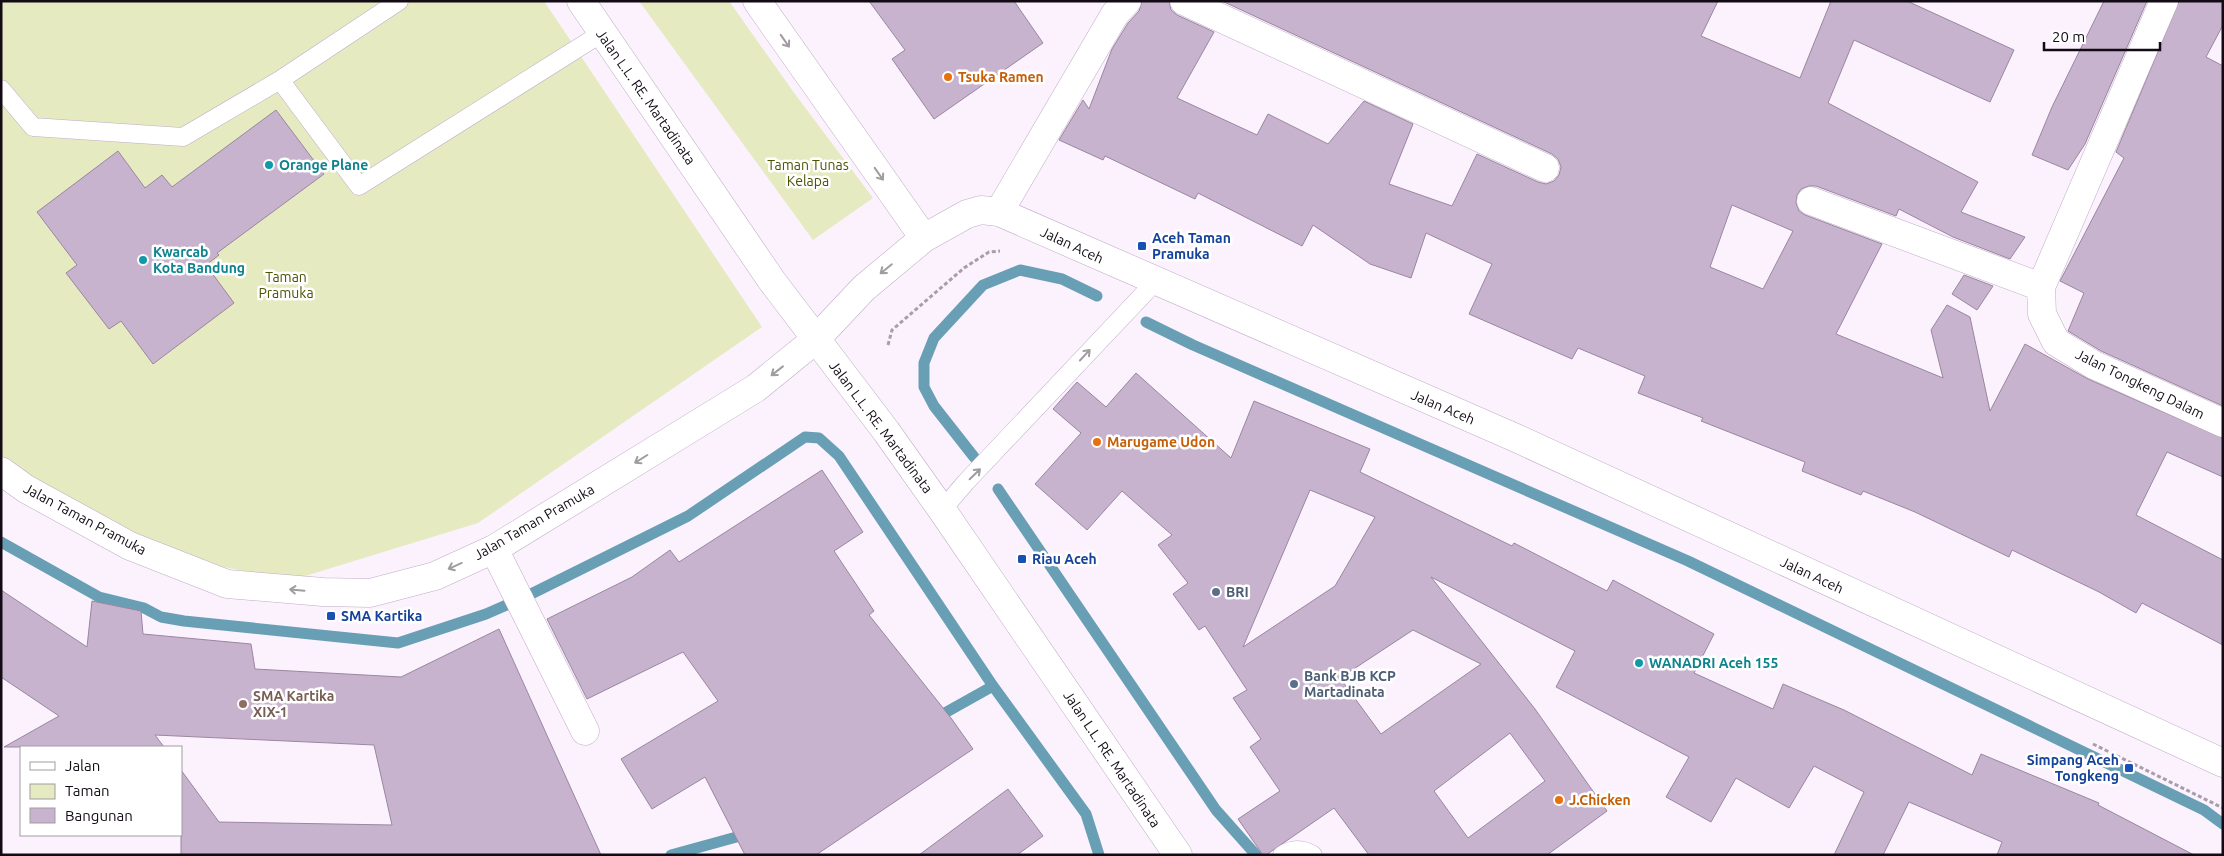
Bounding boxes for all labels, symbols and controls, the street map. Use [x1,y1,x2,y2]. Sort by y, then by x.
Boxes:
scale bar [2044,20,2160,52]
street label: Jalan L.L. RE. Martadinata [593,26,699,168]
text: 20 m [2052,28,2085,45]
one-way arrow [780,34,790,48]
place label: Tsuka Ramen [958,69,1044,85]
marker: Tsuka Ramen [942,71,954,83]
place label: Orange Plane [279,157,368,173]
park label: Taman Tunas Kelapa [767,157,849,189]
marker: Orange Plane [263,159,275,171]
one-way arrow [874,167,884,181]
street label: Jalan Aceh [1038,223,1106,267]
place label: Aceh Taman Pramuka [1152,230,1231,262]
marker: Aceh Taman Pramuka [1136,240,1148,252]
place label: Kwarcab Kota Bandung [153,244,245,276]
marker: Kwarcab Kota Bandung [137,254,149,266]
one-way arrow [880,263,893,274]
park label: Taman Pramuka [258,269,314,301]
street label: Jalan Tongkeng Dalam [2073,346,2207,422]
one-way arrow [1080,349,1091,362]
street label: Jalan L.L. RE. Martadinata [826,358,936,496]
one-way arrow [771,365,784,376]
street label: Jalan Aceh [1409,386,1477,428]
place label: Marugame Udon [1107,434,1215,450]
marker: Marugame Udon [1091,436,1103,448]
one-way arrow [634,454,648,464]
one-way arrow [968,468,981,480]
street label: Jalan Taman Pramuka [21,480,149,558]
street label: Jalan Taman Pramuka [471,481,597,563]
place label: Riau Aceh [1032,551,1097,567]
marker: Riau Aceh [1016,553,1028,565]
street label: Jalan Aceh [1778,553,1846,597]
one-way arrow [448,562,463,572]
place label: BRI [1226,584,1249,600]
one-way arrow [289,585,305,595]
marker: BRI [1210,586,1222,598]
place label: SMA Kartika [341,608,422,624]
marker: SMA Kartika [325,610,337,622]
place label: WANADRI Aceh 155 [1649,655,1778,671]
marker: WANADRI Aceh 155 [1633,657,1645,669]
place label: Bank BJB KCP Martadinata [1304,668,1396,700]
marker: Bank BJB KCP Martadinata [1288,678,1300,690]
place label: SMA Kartika XIX-1 [253,688,334,720]
street label: Jalan L.L. RE. Martadinata [1060,688,1164,830]
marker: SMA Kartika XIX-1 [237,698,249,710]
legend [20,746,182,836]
place label: Simpang Aceh Tongkeng [2027,752,2119,784]
text: Jalan [65,757,100,774]
marker: Simpang Aceh Tongkeng [2123,762,2135,774]
text: Taman [65,782,110,799]
place label: J.Chicken [1569,792,1631,808]
marker: J.Chicken [1553,794,1565,806]
text: Bangunan [65,807,133,824]

